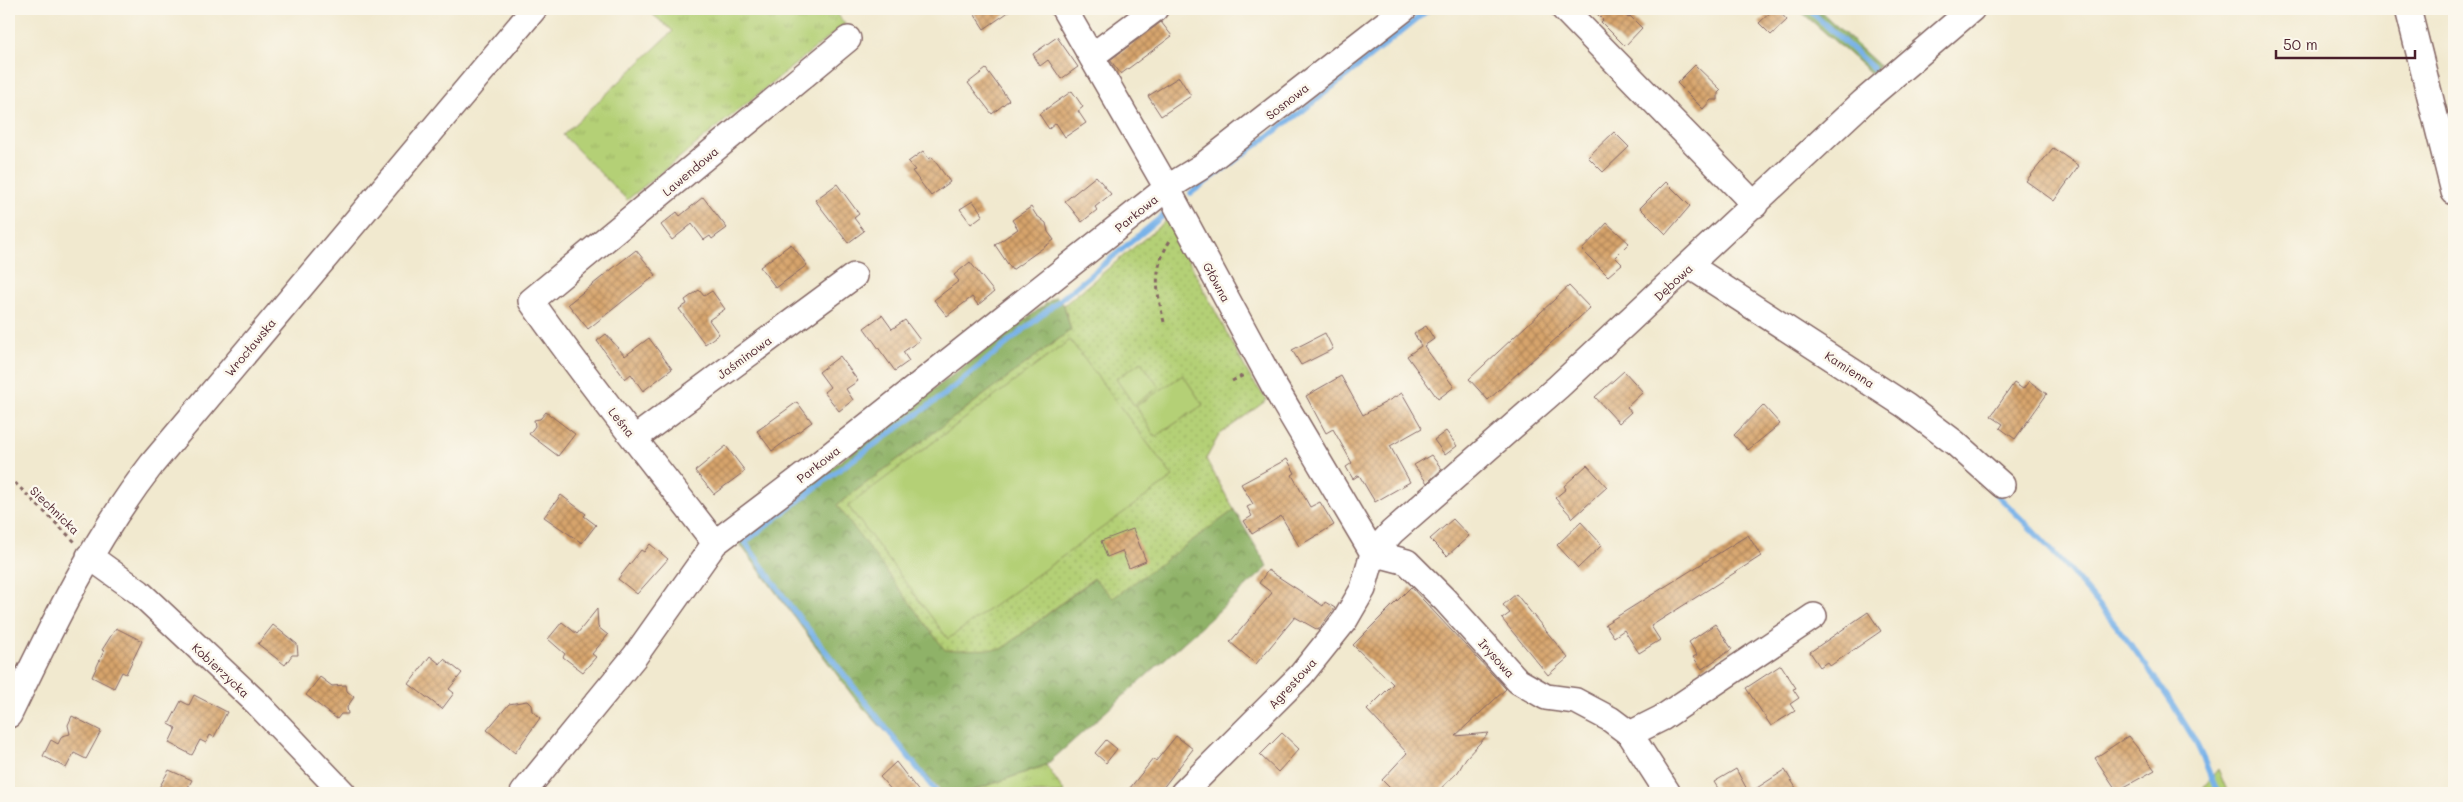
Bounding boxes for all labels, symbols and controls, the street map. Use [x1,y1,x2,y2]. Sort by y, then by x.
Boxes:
scale bar [2276,28,2414,60]
text: 50 m [2283,34,2318,54]
street label: Sosnowa [1262,79,1312,123]
street label: Lawendowa [659,143,721,199]
street label: Parkowa [1111,191,1161,235]
street label: Główna [1200,259,1234,305]
street label: Dębowa [1650,260,1696,304]
street label: Wrocławska [221,315,279,379]
street label: Jaśminowa [714,332,774,382]
street label: Kamienna [1822,347,1878,391]
street label: Leśna [605,404,639,440]
street label: Parkowa [793,442,843,486]
street label: Siechnicka [27,482,83,538]
street label: Irysowa [1475,635,1519,681]
street label: Kobierzycka [189,639,253,701]
street label: Agrestowa [1264,654,1320,712]

